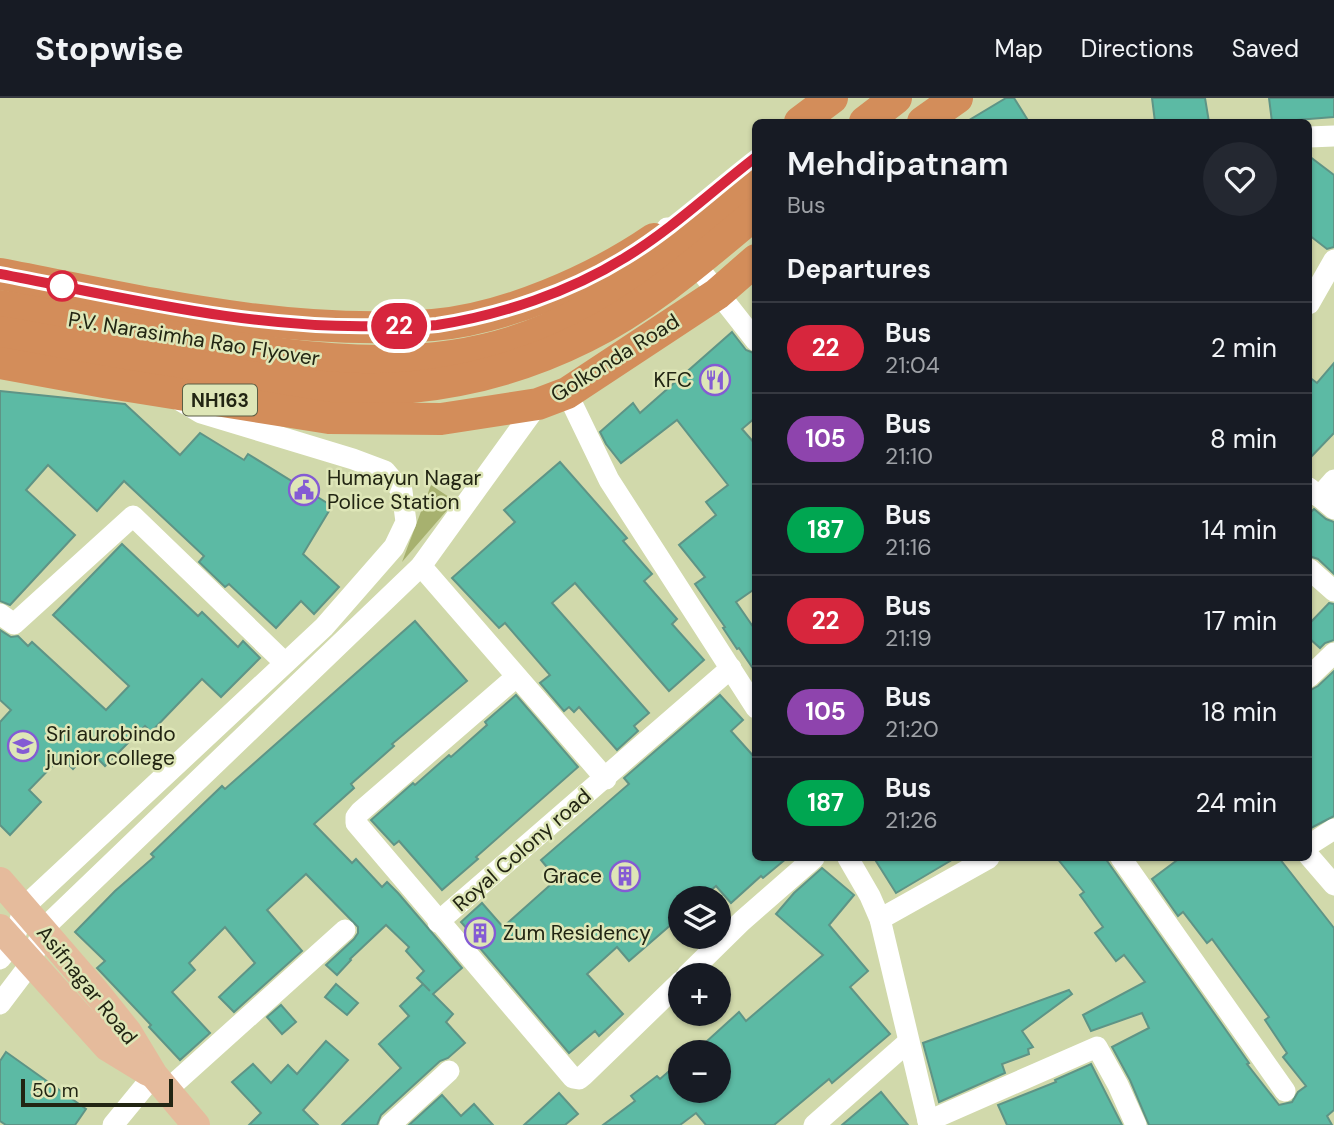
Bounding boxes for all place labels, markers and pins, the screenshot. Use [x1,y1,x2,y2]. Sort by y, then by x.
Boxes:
unlabelled marker [47,271,77,301]
restaurant icon: KFC [698,363,732,397]
place label: KFC [653,366,692,394]
place label: Humayun Nagar Police Station [327,464,482,516]
public building icon: Humayun Nagar Police Station [287,473,321,507]
place label: Sri aurobindo junior college [45,720,176,772]
school or university icon: Sri aurobindo junior college [6,729,40,763]
building icon: Grace [608,859,642,893]
place label: Grace [543,862,602,890]
building icon: Zum Residency [463,916,497,950]
place label: Zum Residency [503,919,651,947]

